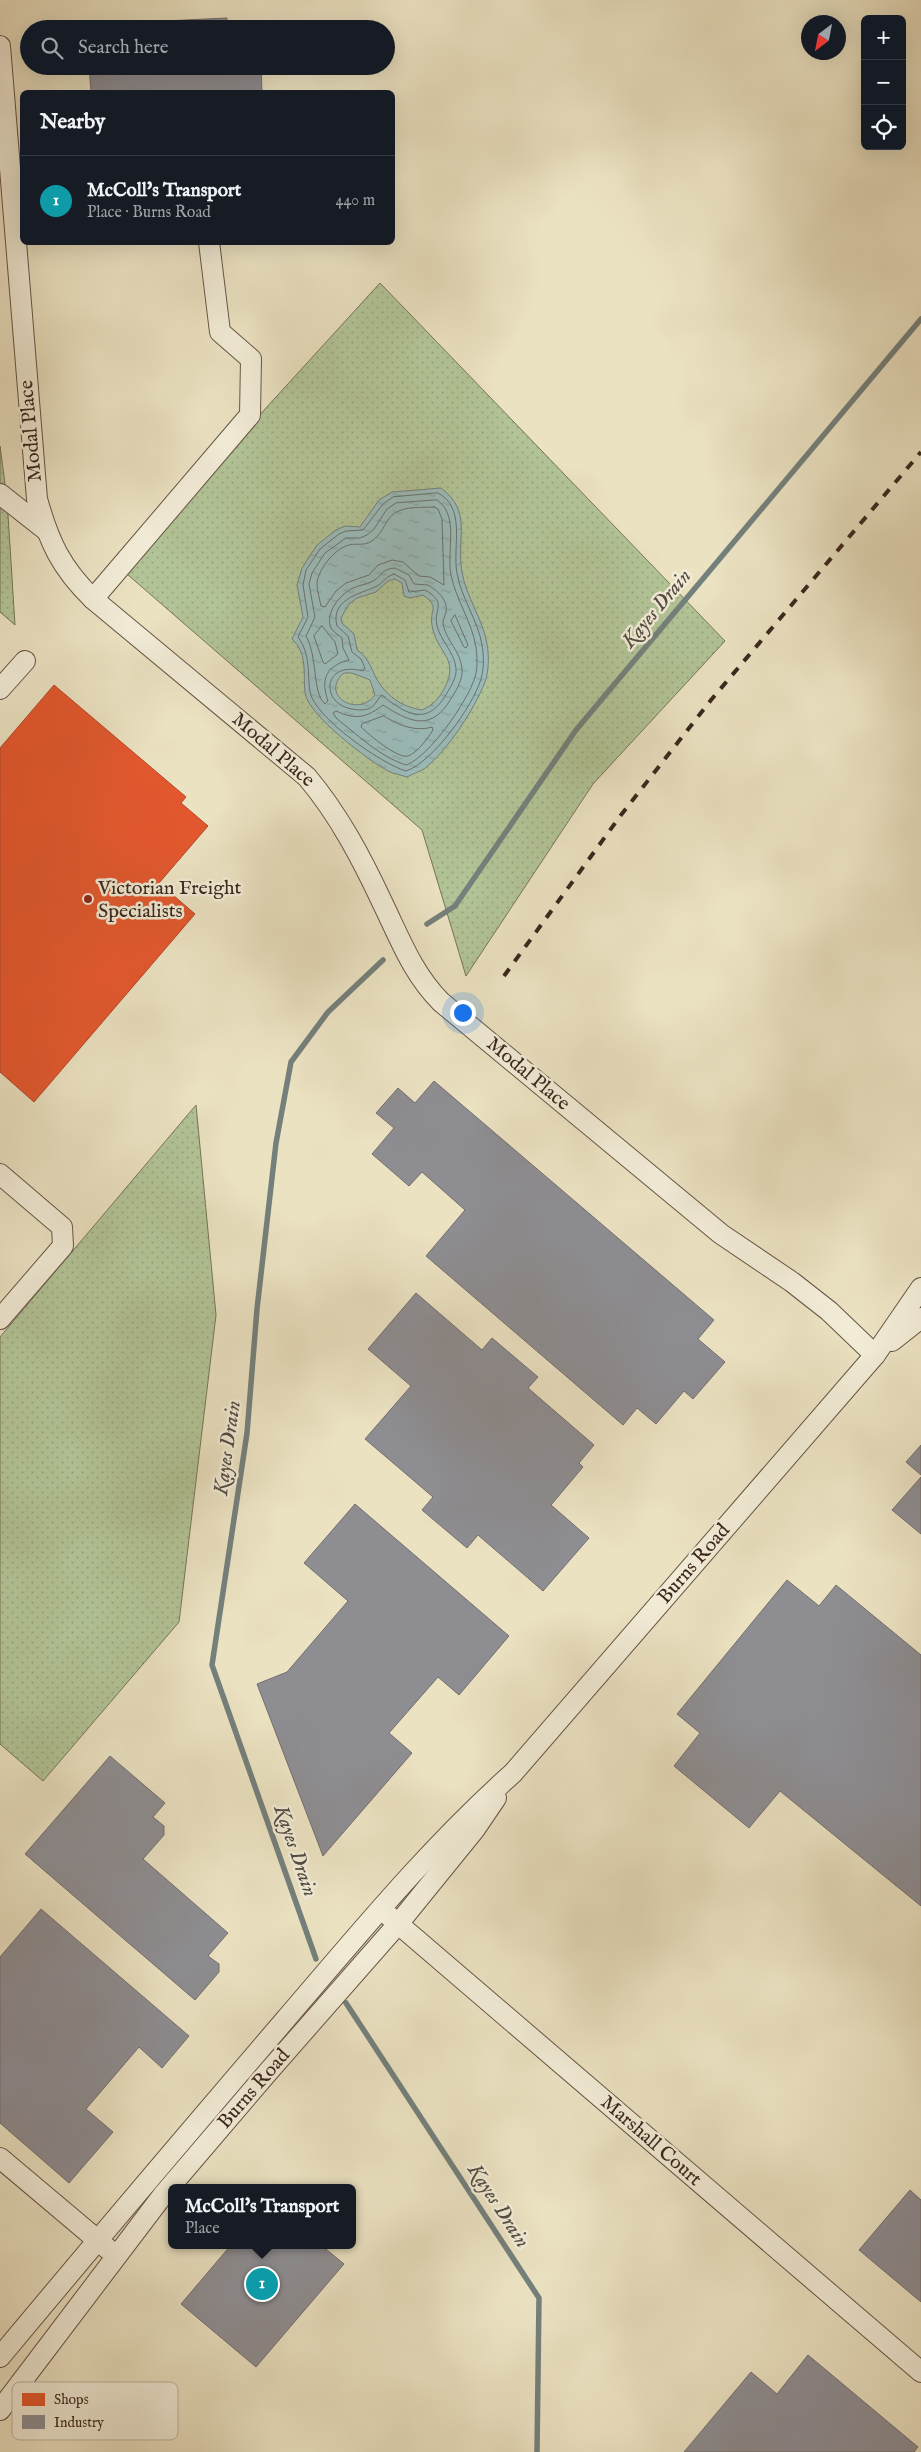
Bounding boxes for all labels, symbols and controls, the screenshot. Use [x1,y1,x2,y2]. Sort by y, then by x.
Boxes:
north arrow [801,15,846,60]
map controls [861,15,906,150]
button: + [861,15,906,60]
search box [20,20,395,75]
icon: search [38,34,66,62]
text: Search here [78,36,169,60]
button: − [861,60,906,105]
button: locate [861,105,906,150]
text: Nearby [40,109,105,136]
text: McColl's Transport [87,179,241,203]
text: 1 [53,191,59,211]
text: 440 m [336,191,375,211]
text: Place · Burns Road [87,203,211,223]
street label: Modal Place [14,379,48,483]
water label: Kayes Drain [615,564,698,655]
street label: Modal Place [226,707,320,793]
place label: Victorian Freight Specialists [97,876,242,924]
marker: Victorian Freight Specialists [82,893,94,905]
your location [450,1000,476,1026]
street label: Modal Place [481,1032,575,1116]
water label: Kayes Drain [208,1399,248,1498]
street label: Burns Road [652,1518,736,1609]
water label: Kayes Drain [266,1801,323,1900]
street label: Burns Road [212,2043,296,2134]
street label: Marshall Court [595,2090,707,2192]
water label: Kayes Drain [460,2158,535,2253]
popup [168,2184,356,2249]
text: McColl's Transport [185,2195,339,2219]
text: Place [185,2219,220,2239]
pin: 1 [246,2265,278,2303]
legend [12,2382,178,2440]
text: Shops [54,2391,89,2409]
text: Industry [54,2414,104,2432]

